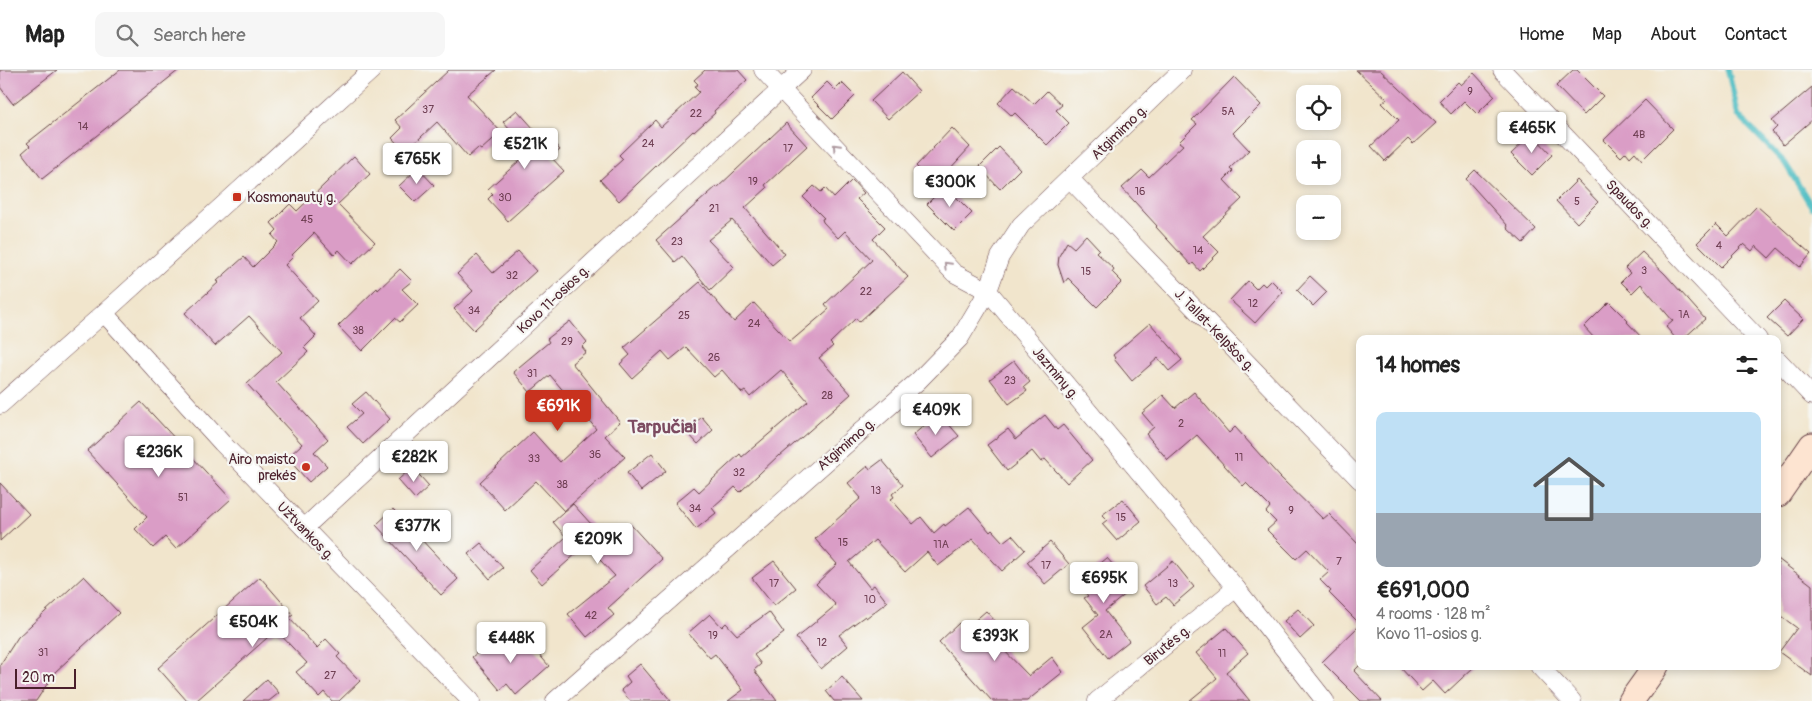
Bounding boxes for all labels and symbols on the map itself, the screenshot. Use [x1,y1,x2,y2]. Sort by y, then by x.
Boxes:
house number: 9 [1467,85,1473,98]
street label: Atgimimo g. [1088,101,1151,163]
house number: 37 [422,103,434,116]
house number: 5A [1221,105,1235,118]
house number: 22 [690,107,702,120]
pin: €465K [1497,112,1567,154]
house number: 14 [78,120,89,133]
pin: €521K [490,128,560,170]
house number: 4B [1633,128,1645,141]
house number: 24 [642,137,655,150]
pin: €765K [382,142,452,185]
house number: 17 [783,142,793,155]
one-way arrow [832,144,841,153]
pin: €300K [915,166,985,208]
house number: 19 [748,175,758,188]
street label: Spaudos g. [1602,176,1657,232]
house number: 16 [1135,185,1145,198]
place label: Kosmonautų g. [247,189,336,206]
marker: Kosmonautų g. [231,191,243,203]
house number: 30 [498,191,512,204]
house number: 5 [1574,195,1580,208]
house number: 21 [709,202,719,215]
house number: 45 [301,213,313,226]
house number: 23 [671,235,683,248]
house number: 4 [1716,239,1723,252]
house number: 14 [1193,244,1204,257]
street label: Kovo 11-osios g. [514,261,593,337]
one-way arrow [944,262,953,271]
house number: 3 [1641,264,1647,277]
house number: 15 [1081,265,1091,278]
house number: 32 [506,269,518,282]
house number: 22 [860,285,872,298]
street label: J. Tallat-Kelpšos g. [1171,285,1258,375]
house number: 12 [1248,297,1258,310]
house number: 34 [468,304,481,317]
house number: 1A [1678,308,1690,321]
house number: 25 [678,309,690,322]
house number: 24 [748,317,761,330]
house number: 38 [352,324,364,337]
house number: 29 [561,335,573,348]
street label: Jazminų g. [1029,343,1083,403]
house number: 26 [708,351,720,364]
house number: 31 [527,367,537,380]
house number: 23 [1004,374,1016,387]
house number: 28 [821,389,833,402]
pin: €691K [523,390,593,432]
pin: €409K [901,394,971,436]
street label: Atgimimo g. [814,414,879,474]
district label: Tarpučiai [627,415,697,439]
house number: 2 [1178,417,1184,430]
pin: €236K [124,436,194,478]
pin: €282K [379,440,449,483]
house number: 36 [589,448,601,461]
place label: Airo maisto prekės [228,451,297,484]
house number: 11 [1235,451,1243,464]
house number: 33 [528,452,540,465]
marker: Airo maisto prekės [300,461,312,473]
house number: 32 [733,466,745,479]
house number: 38 [556,478,568,491]
house number: 13 [871,484,881,497]
house number: 51 [178,491,188,504]
street label: Užtvankos g. [273,498,338,564]
house number: 34 [689,502,702,515]
house number: 9 [1288,504,1294,517]
pin: €377K [382,510,452,552]
house number: 15 [1116,511,1126,524]
pin: €209K [563,522,633,565]
house number: 15 [838,536,848,549]
house number: 11A [933,538,949,551]
house number: 7 [1336,555,1342,568]
house number: 17 [1041,559,1051,572]
pin: €695K [1069,562,1139,604]
house number: 17 [769,577,779,590]
house number: 13 [1168,577,1178,590]
house number: 10 [864,593,876,606]
pin: €504K [218,606,288,648]
house number: 42 [585,609,597,622]
pin: €393K [960,620,1030,662]
street label: Birutės g. [1141,621,1194,669]
pin: €448K [476,622,546,664]
house number: 2A [1099,628,1113,641]
house number: 19 [708,629,718,642]
house number: 12 [817,636,827,649]
house number: 31 [38,646,48,659]
house number: 11 [1218,647,1226,660]
scale bar [15,666,76,689]
house number: 27 [324,669,336,682]

